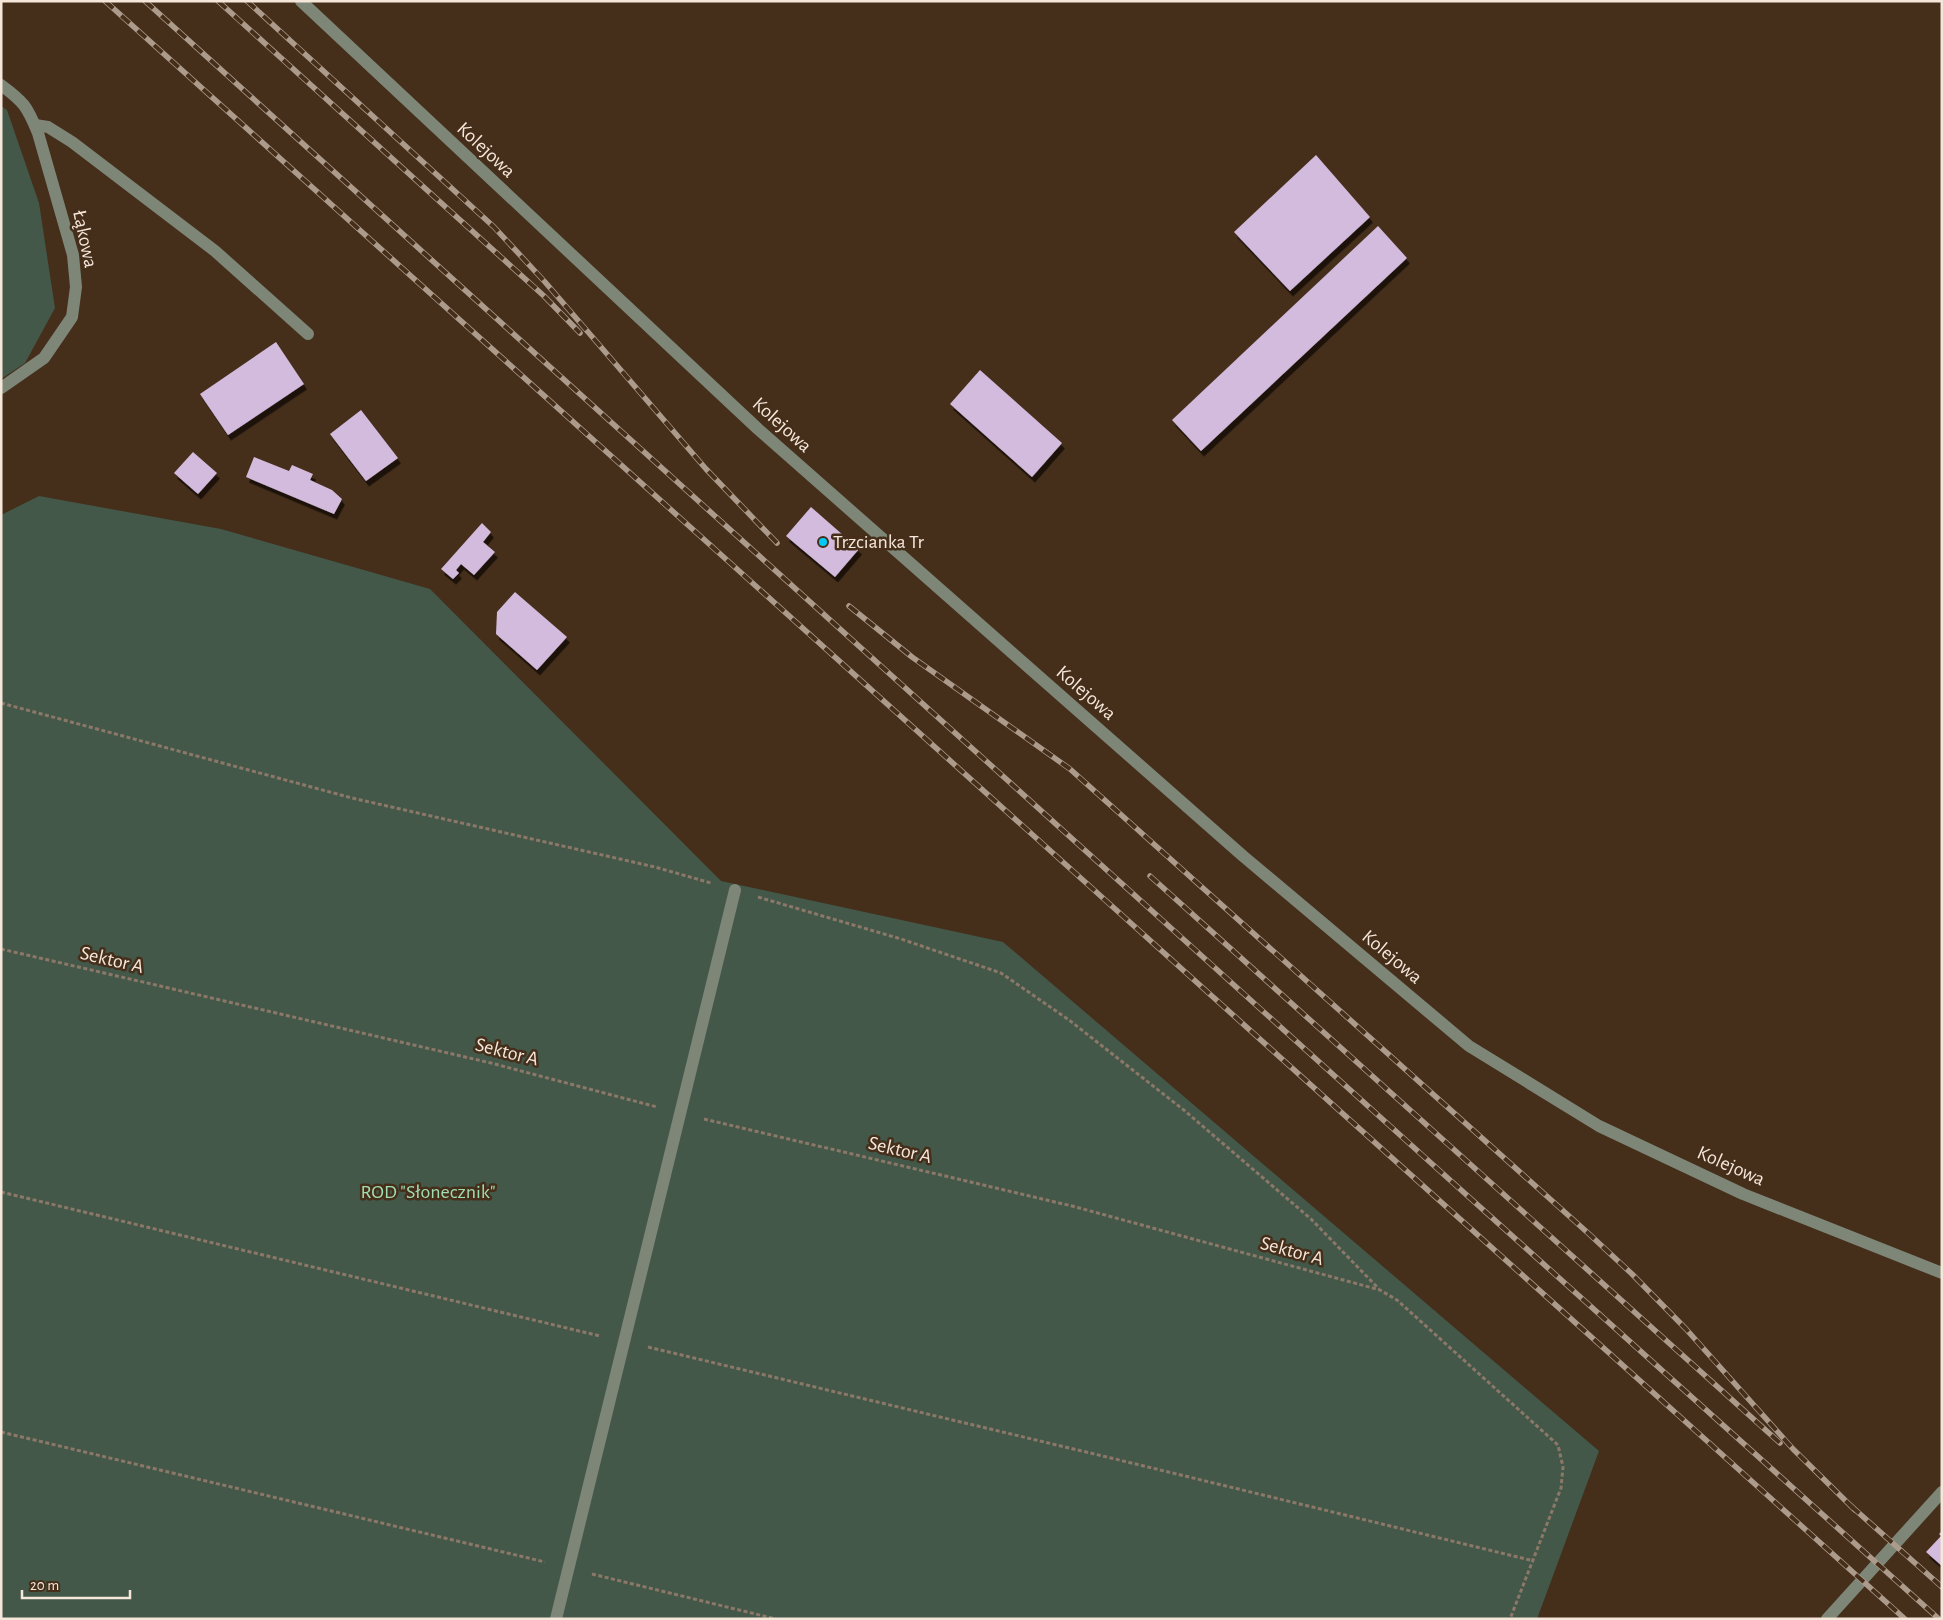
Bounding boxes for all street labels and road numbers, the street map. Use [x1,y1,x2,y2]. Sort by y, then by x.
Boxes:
street label: Kolejowa [453,118,519,182]
street label: Łąkowa [69,208,101,270]
street label: Kolejowa [749,394,815,456]
street label: Kolejowa [1052,662,1120,724]
street label: Kolejowa [1358,926,1426,988]
street label: Sektor A [78,943,146,977]
street label: Sektor A [473,1035,541,1070]
street label: Sektor A [866,1133,934,1167]
street label: Kolejowa [1694,1142,1768,1190]
street label: Sektor A [1258,1233,1326,1269]

